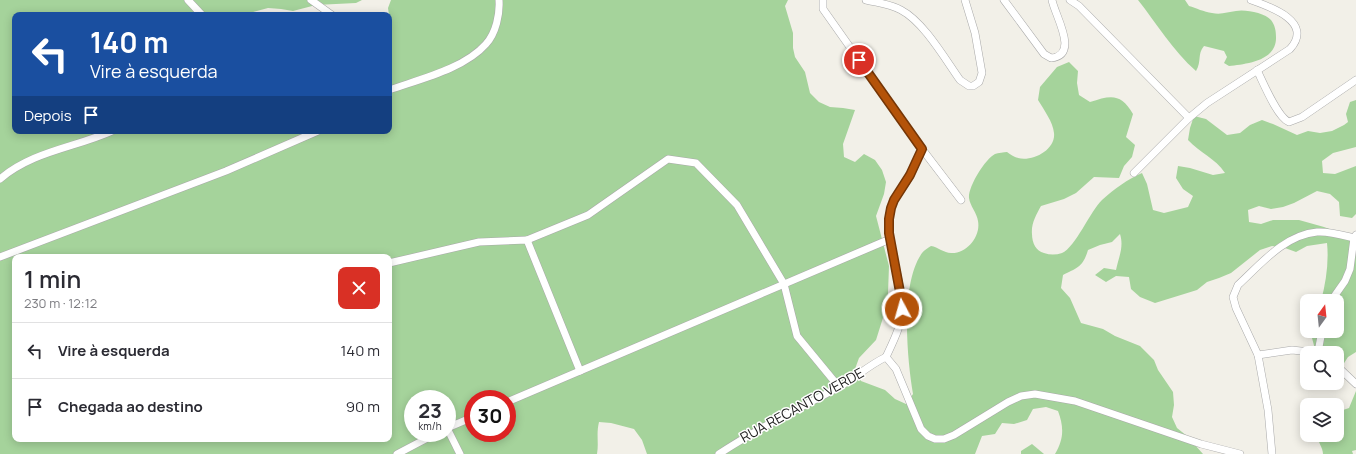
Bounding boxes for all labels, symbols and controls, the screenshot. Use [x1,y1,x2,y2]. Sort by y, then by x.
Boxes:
text: 140 m [90,23,169,61]
icon: left [24,28,76,80]
pin [842,43,876,77]
icon: arrive [848,49,870,71]
text: Vire à esquerda [90,59,218,83]
icon: arrive [80,104,102,126]
text: Depois [24,105,72,126]
text: 1 min [24,262,81,295]
button: close [338,267,380,309]
position arrow [881,288,923,330]
text: 230 m · 12:12 [24,294,97,312]
north arrow [1300,294,1344,338]
map controls [1300,294,1344,442]
icon: left [24,340,46,362]
text: Vire à esquerda [58,340,170,361]
text: 140 m [340,340,380,361]
button: search [1300,346,1344,390]
street label: RUA RECANTO VERDE [737,363,867,446]
speed limit sign: 30 [464,390,516,442]
icon: arrive [24,396,46,418]
text: Chegada ao destino [58,396,203,417]
text: 90 m [346,396,380,417]
text: 23 [418,397,442,424]
button: layers [1300,398,1344,442]
text: km/h [418,419,442,433]

